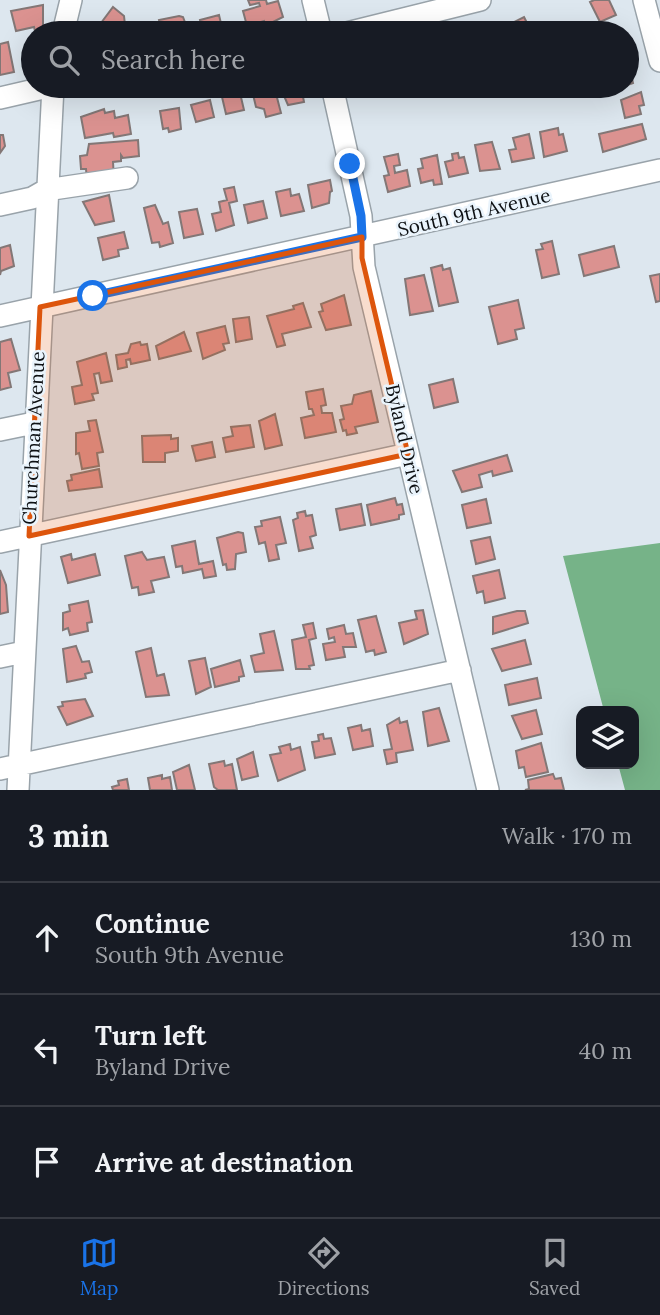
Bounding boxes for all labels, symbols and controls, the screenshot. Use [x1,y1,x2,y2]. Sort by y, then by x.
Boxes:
search box [21,21,639,98]
icon: search [45,41,83,79]
text: Search here [101,43,245,76]
route end [334,148,365,179]
street label: South 9th Avenue [395,183,553,241]
route start [77,280,108,311]
street label: Churchman Avenue [16,351,50,525]
street label: Byland Drive [381,382,429,496]
map controls [576,706,639,769]
button: layers [576,706,639,769]
text: 3 min [28,817,109,855]
text: Walk · 170 m [502,821,632,850]
text: Continue [95,907,210,940]
icon: ahead [28,919,66,957]
text: 130 m [570,924,632,953]
text: South 9th Avenue [95,940,284,969]
text: Turn left [95,1019,206,1052]
icon: left [28,1031,66,1069]
text: 40 m [579,1036,632,1065]
text: Byland Drive [95,1052,230,1081]
icon: arrive [28,1143,66,1181]
text: Arrive at destination [95,1146,353,1179]
tab: Map [80,1234,118,1300]
tab: Directions [278,1234,370,1300]
tab: Saved [529,1234,580,1300]

